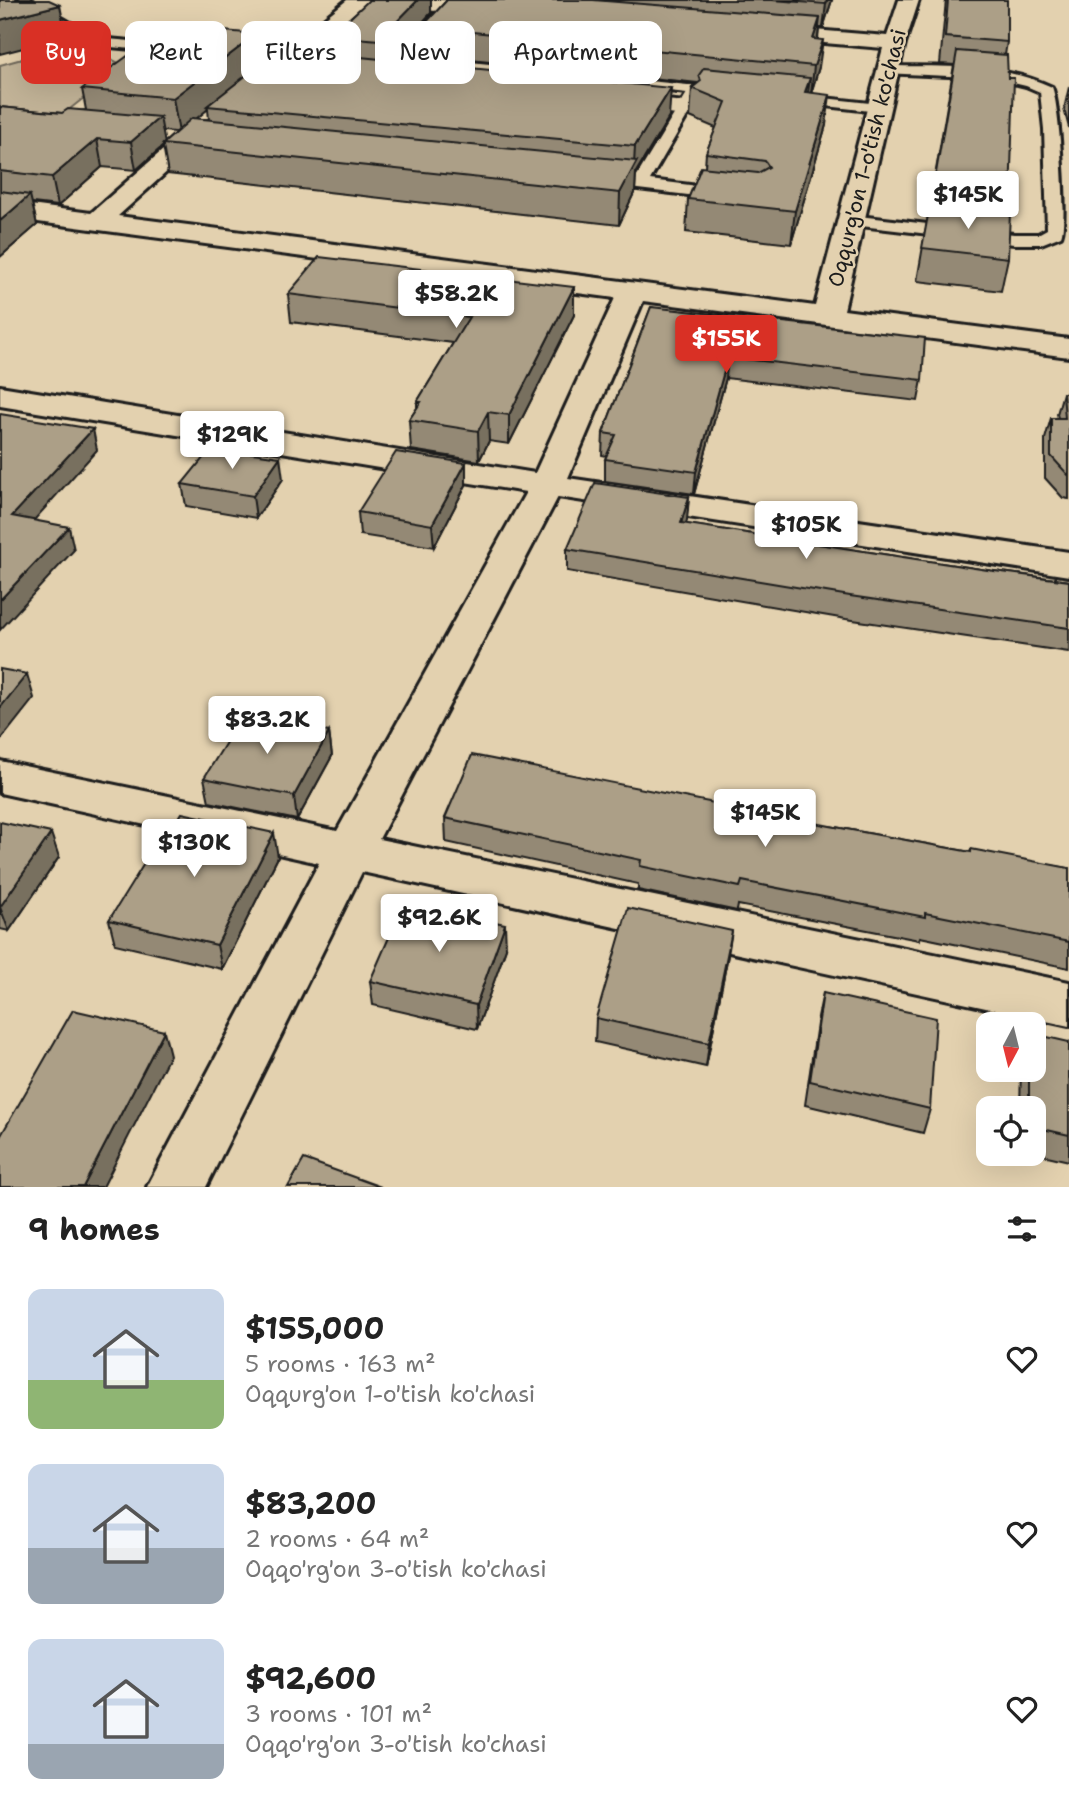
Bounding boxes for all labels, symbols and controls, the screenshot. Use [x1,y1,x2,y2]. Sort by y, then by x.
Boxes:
chip: Buy [21,21,111,84]
chip: Rent [125,21,227,84]
chip: Filters [241,21,361,84]
chip: New [375,21,475,84]
chip: Apartment [489,21,662,84]
street label: Oqqurg'on 1-o'tish ko'chasi [821,26,913,290]
pin: $145K [919,172,1017,231]
text: $145K [933,179,1003,209]
pin: $58.2K [399,270,513,330]
text: $58.2K [414,278,498,308]
pin: $155K [677,316,775,375]
text: $155K [691,323,761,353]
pin: $129K [183,412,281,471]
text: $129K [196,419,268,449]
pin: $105K [757,502,855,561]
text: $105K [771,509,841,539]
pin: $83.2K [210,696,324,756]
text: $83.2K [224,704,310,734]
pin: $145K [716,790,814,849]
text: $145K [730,797,800,827]
pin: $130K [145,820,243,879]
text: $130K [158,827,230,857]
pin: $92.6K [382,894,496,954]
text: $92.6K [397,902,481,932]
north arrow [976,1012,1046,1082]
map controls [976,1012,1046,1166]
button: locate [976,1096,1046,1166]
text: 9 homes [28,1209,160,1250]
icon: filters [1003,1210,1041,1248]
text: $155,000 [245,1308,385,1349]
icon: home [84,1317,168,1401]
icon: heart [1003,1340,1041,1378]
text: 5 rooms · 163 m² [245,1349,436,1379]
text: Oqqurg'on 1-o'tish ko'chasi [245,1379,535,1409]
text: $83,200 [245,1483,377,1524]
icon: home [84,1492,168,1576]
icon: heart [1003,1515,1041,1553]
text: 2 rooms · 64 m² [245,1524,429,1554]
text: Oqqo'rg'on 3-o'tish ko'chasi [245,1554,547,1584]
text: $92,600 [245,1658,376,1699]
icon: home [84,1667,168,1751]
icon: heart [1003,1690,1041,1728]
text: 3 rooms · 101 m² [245,1699,432,1729]
text: Oqqo'rg'on 3-o'tish ko'chasi [245,1729,547,1759]

